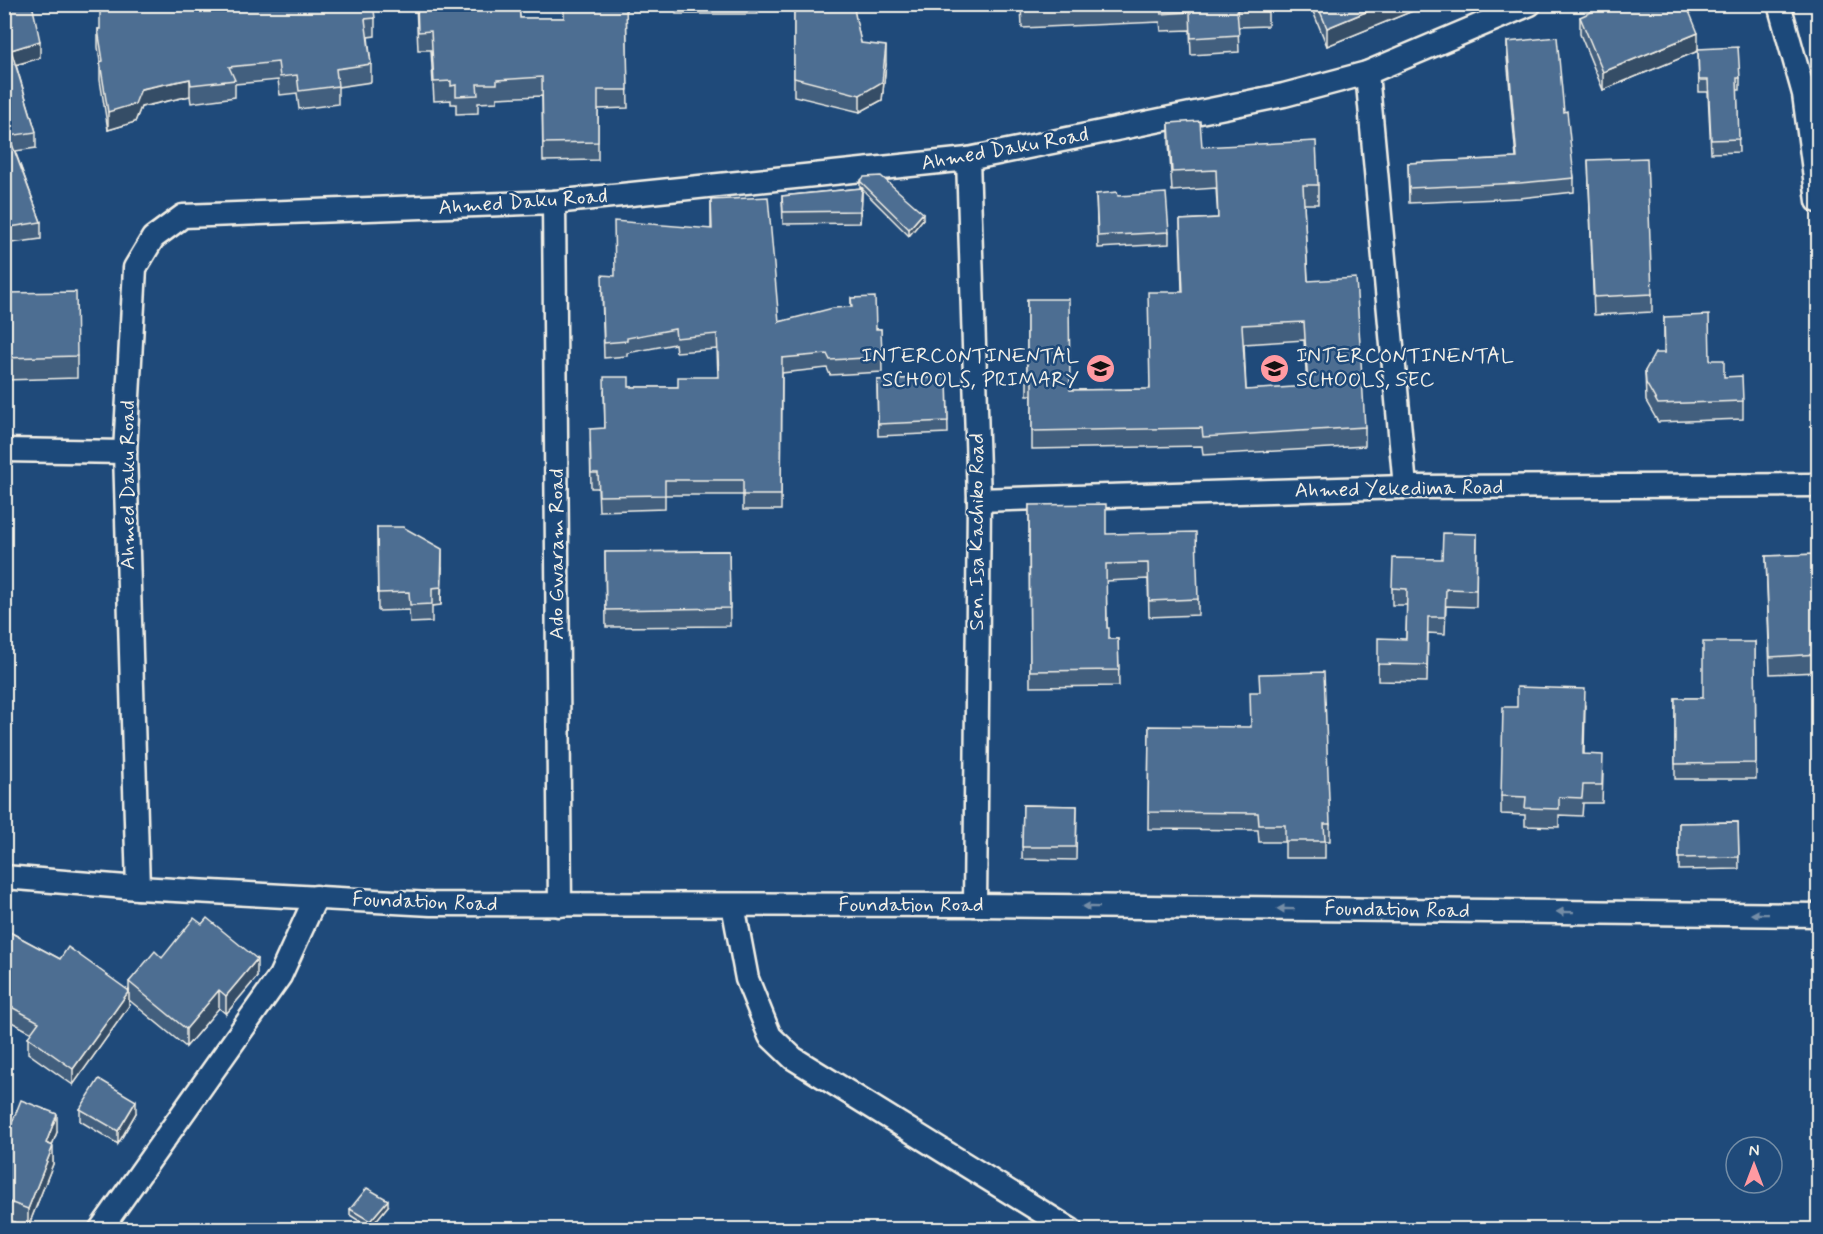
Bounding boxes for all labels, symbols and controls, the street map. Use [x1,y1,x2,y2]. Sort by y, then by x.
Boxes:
street label: Ahmed Daku Road [919,120,1091,178]
street label: Ahmed Daku Road [437,182,609,222]
place label: INTERCONTINENTAL SCHOOLS, PRIMARY [861,342,1079,394]
place label: INTERCONTINENTAL SCHOOLS, SEC [1296,342,1514,394]
school or university icon: INTERCONTINENTAL SCHOOLS, PRIMARY [1084,352,1116,384]
school or university icon: INTERCONTINENTAL SCHOOLS, SEC [1259,352,1291,384]
street label: Ahmed Daku Road [114,400,142,570]
street label: Sen. Isa Kachiko Road [963,433,991,631]
street label: Ado Gwaram Road [543,468,571,640]
street label: Ahmed Yekedima Road [1294,473,1504,505]
street label: Foundation Road [352,885,498,919]
street label: Foundation Road [838,891,984,919]
street label: Foundation Road [1324,895,1470,925]
one-way arrow [1082,902,1101,912]
one-way arrow [1277,904,1296,914]
one-way arrow [1556,907,1575,917]
one-way arrow [1751,909,1770,919]
north arrow [1724,1135,1784,1195]
text: N [1749,1141,1759,1162]

